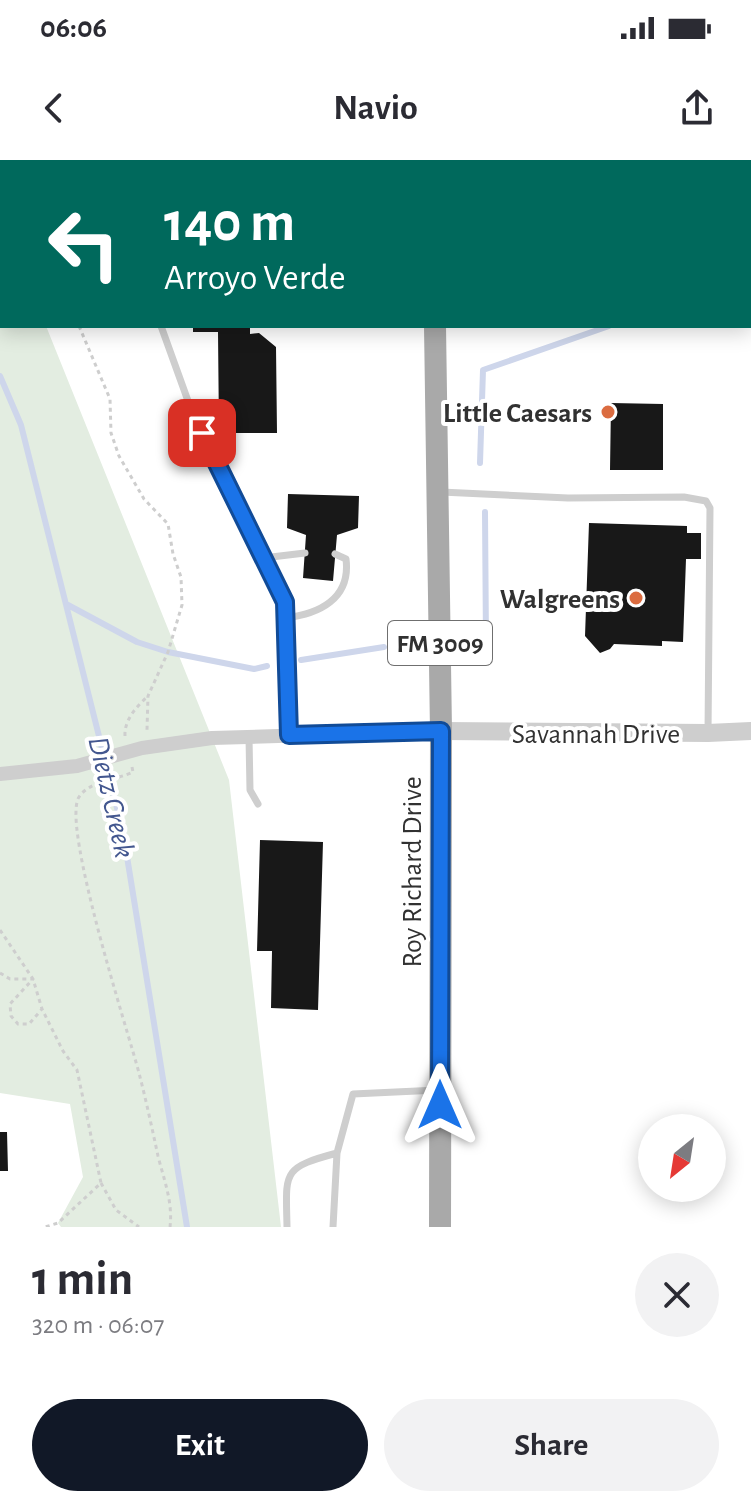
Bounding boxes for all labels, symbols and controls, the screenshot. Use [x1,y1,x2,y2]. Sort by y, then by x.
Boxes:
text: 06:06 [40,13,107,43]
icon: back [32,86,76,130]
icon: share [675,86,719,130]
text: Navio [333,90,418,126]
icon: left [32,192,136,296]
text: 140 m [164,195,295,251]
text: Arroyo Verde [164,260,345,296]
pin [168,399,236,467]
place label: Little Caesars [443,400,592,428]
marker: Little Caesars [599,403,617,421]
icon: arrive [180,411,224,455]
place label: Walgreens [500,586,620,614]
marker: Walgreens [627,589,645,607]
road number: FM 3009 [388,621,492,665]
street label: Savannah Drive [512,721,680,749]
water label: Dietz Creek [83,734,140,861]
street label: Roy Richard Drive [399,776,427,968]
position arrow [398,1063,482,1147]
north arrow [638,1114,726,1202]
map controls [638,1114,726,1202]
button: close [635,1253,719,1337]
text: 1 min [32,1256,133,1304]
text: 320 m · 06:07 [32,1312,164,1338]
button: Exit [32,1399,368,1491]
button: Share [384,1399,719,1491]

